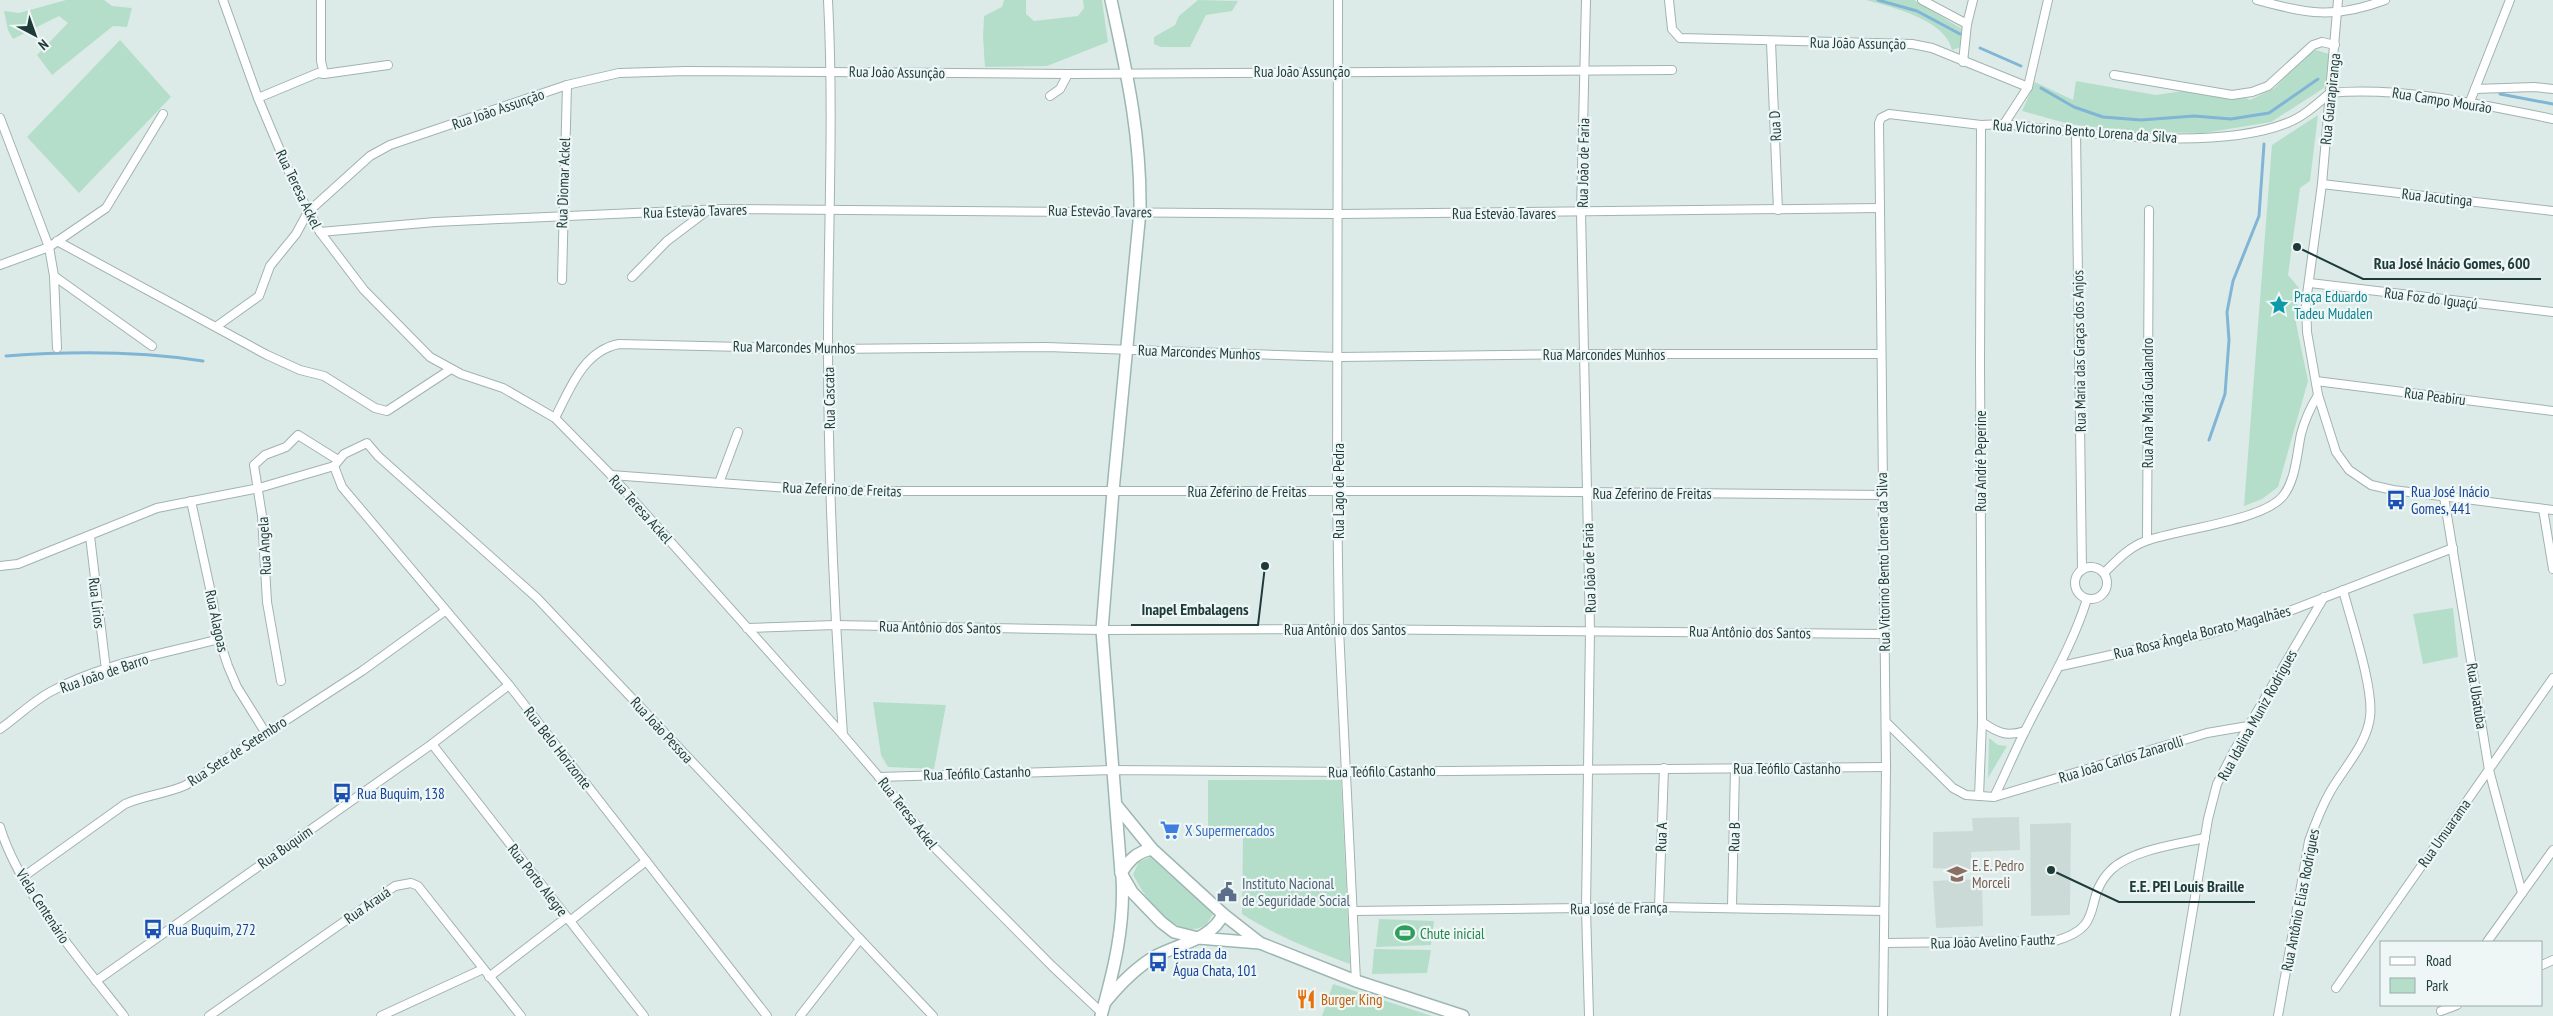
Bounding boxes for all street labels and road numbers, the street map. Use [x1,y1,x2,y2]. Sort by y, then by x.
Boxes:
street label: Rua João Assunção [1810,33,1906,53]
street label: Rua Guarapiranga [2316,52,2344,146]
street label: Rua João Assunção [849,62,945,82]
street label: Rua João Assunção [1254,62,1350,81]
street label: Rua Campo Mourão [2391,83,2493,117]
street label: Rua João Assunção [449,84,547,134]
street label: Rua D [1765,110,1785,142]
street label: Rua Victorino Bento Lorena da Silva [1992,115,2178,147]
street label: Rua João de Faria [1573,118,1593,208]
street label: Rua Diomar Ackel [552,137,574,229]
street label: Rua Teresa Ackel [272,146,327,232]
street label: Rua Jacutinga [2401,184,2473,210]
street label: Rua Estevão Tavares [643,200,747,222]
street label: Rua Estevão Tavares [1048,201,1152,221]
street label: Rua Estevão Tavares [1452,204,1556,223]
street label: Rua Maria das Graças dos Anjos [2068,270,2090,432]
street label: Rua Foz do Iguaçú [2383,283,2479,313]
street label: Rua Marcondes Munhos [733,336,855,358]
street label: Rua Ana Maria Gualandro [2138,338,2157,468]
street label: Rua Marcondes Munhos [1137,340,1261,364]
street label: Rua Marcondes Munhos [1543,345,1665,364]
street label: Rua Cascata [819,367,839,429]
street label: Rua Peabiru [2403,383,2467,409]
street label: Rua André Peperine [1971,410,1990,512]
street label: Rua Lago de Pedra [1329,443,1348,539]
street label: Rua Teresa Ackel [605,471,677,548]
street label: Rua Vitorino Bento Lorena da Silva [1872,472,1894,652]
street label: Rua Zeferino de Freitas [782,477,902,501]
street label: Rua Zeferino de Freitas [1187,482,1307,501]
street label: Rua Zeferino de Freitas [1592,484,1712,503]
street label: Rua Angela [253,516,275,576]
street label: Rua João de Faria [1578,523,1600,613]
street label: Rua Lírios [84,576,110,630]
street label: Rua Alagoas [201,588,233,654]
street label: Rua Rosa Ângela Borato Magalhães [2112,601,2292,663]
street label: Rua Antônio dos Santos [879,616,1001,638]
street label: Rua Antônio dos Santos [1284,620,1406,639]
street label: Rua Antônio dos Santos [1689,621,1811,643]
street label: Rua Idalina Muniz Rodrigues [2213,646,2301,784]
street label: Rua João de Barro [57,649,151,697]
street label: Rua Ubatuba [2462,662,2492,730]
street label: Rua João Pessoa [626,693,698,767]
street label: Rua Belo Horizonte [520,703,596,793]
street label: Rua Sete de Setembro [184,712,290,790]
street label: Rua João Carlos Zanarolli [2056,731,2186,787]
street label: Rua Teófilo Castanho [1733,759,1841,778]
street label: Rua Teófilo Castanho [1328,761,1436,781]
street label: Rua Teófilo Castanho [923,762,1031,784]
street label: Rua Teresa Ackel [874,773,942,853]
street label: Rua Umuarama [2414,795,2474,871]
street label: Rua Buquim [254,821,316,873]
street label: Rua A [1651,821,1671,852]
street label: Rua B [1724,822,1744,852]
street label: Rua Antônio Elias Rodrigues [2277,827,2323,973]
street label: Rua Porto Alegre [504,840,572,920]
street label: Viela Centenário [11,864,74,947]
street label: Rua Arauá [340,882,394,928]
street label: Rua José de França [1570,898,1668,918]
street label: Rua João Avelino Fauthz [1930,929,2056,953]

